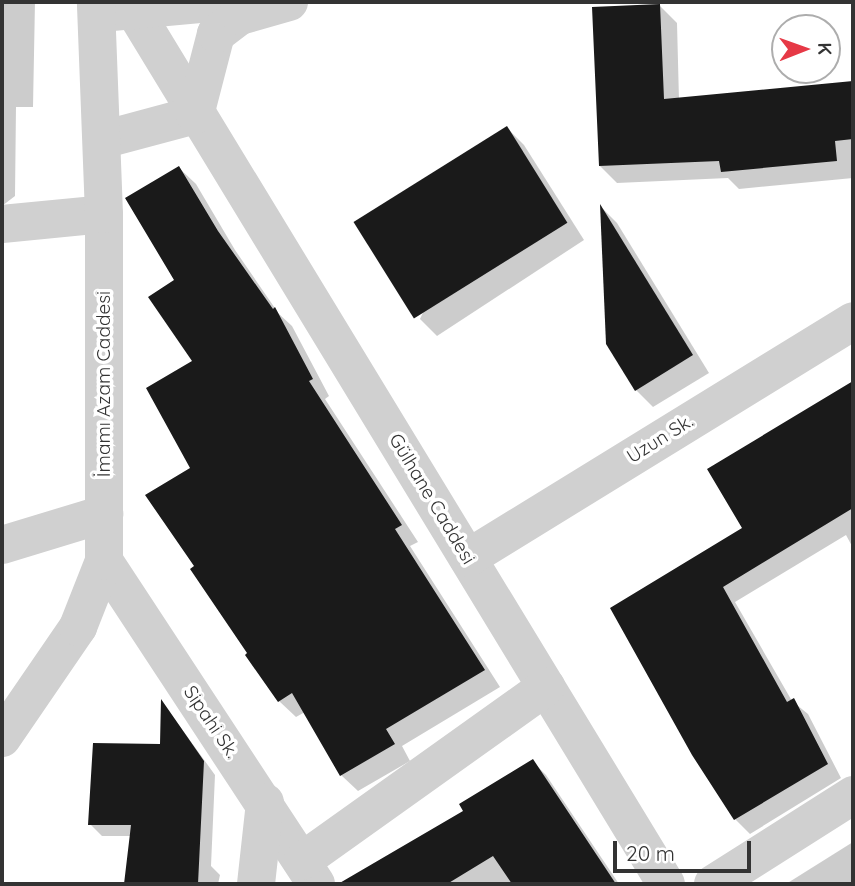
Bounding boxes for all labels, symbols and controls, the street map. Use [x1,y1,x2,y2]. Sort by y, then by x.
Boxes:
north arrow [771,14,841,84]
text: K [813,42,837,55]
street label: İmamı Azam Caddesi [93,291,115,477]
street label: Uzun Sk. [623,410,697,468]
street label: Gülhane Caddesi [384,430,480,568]
street label: Sipahi Sk. [179,682,243,762]
scale bar [617,826,755,870]
text: 20 m [626,840,675,866]

